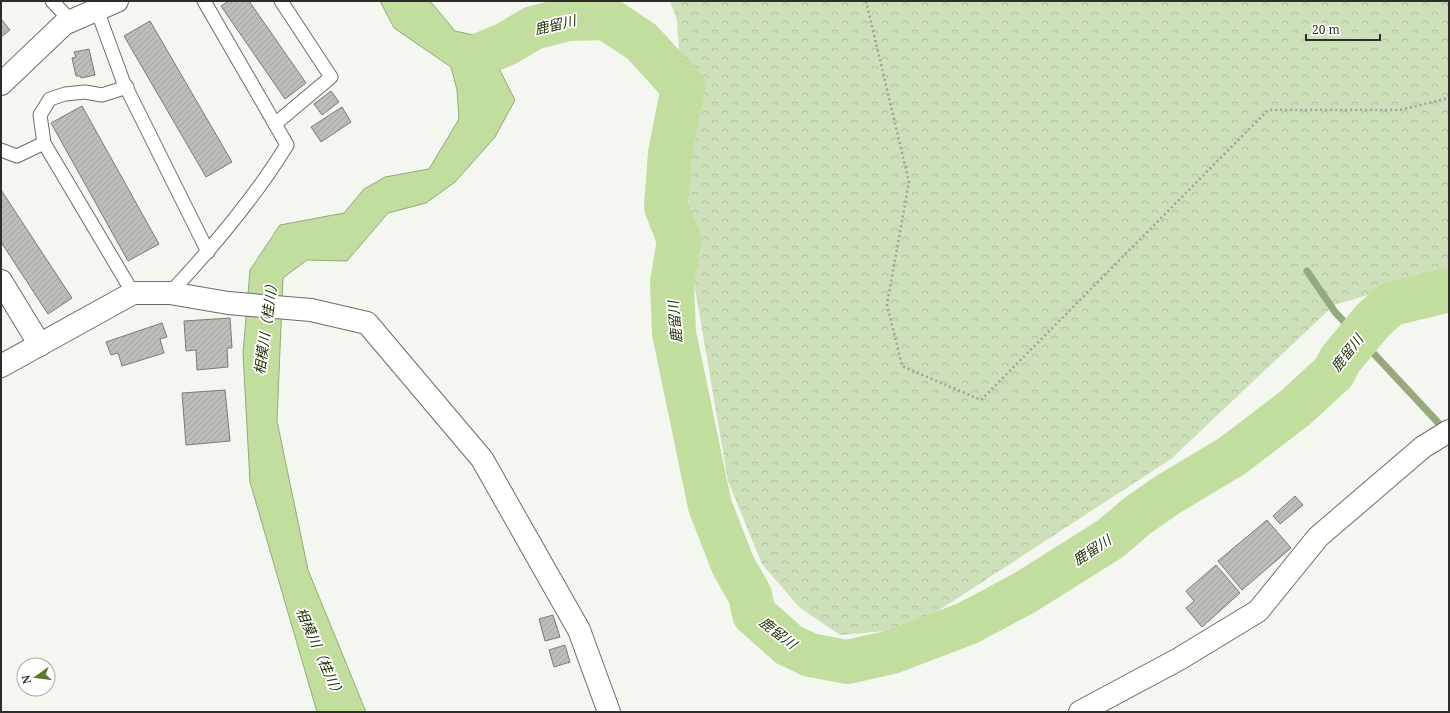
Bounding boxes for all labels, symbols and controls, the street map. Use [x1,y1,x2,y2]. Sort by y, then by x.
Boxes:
water label: 鹿留川 [532,10,579,38]
scale bar [1306,16,1380,42]
text: 20 m [1312,21,1340,38]
water label: 相模川（桂川） [249,276,282,376]
water label: 鹿留川 [663,298,686,344]
water label: 鹿留川 [1326,329,1368,375]
water label: 鹿留川 [1069,529,1116,569]
water label: 相模川（桂川） [292,604,349,701]
water label: 鹿留川 [756,612,802,654]
north arrow [16,657,56,697]
text: N [17,673,34,686]

